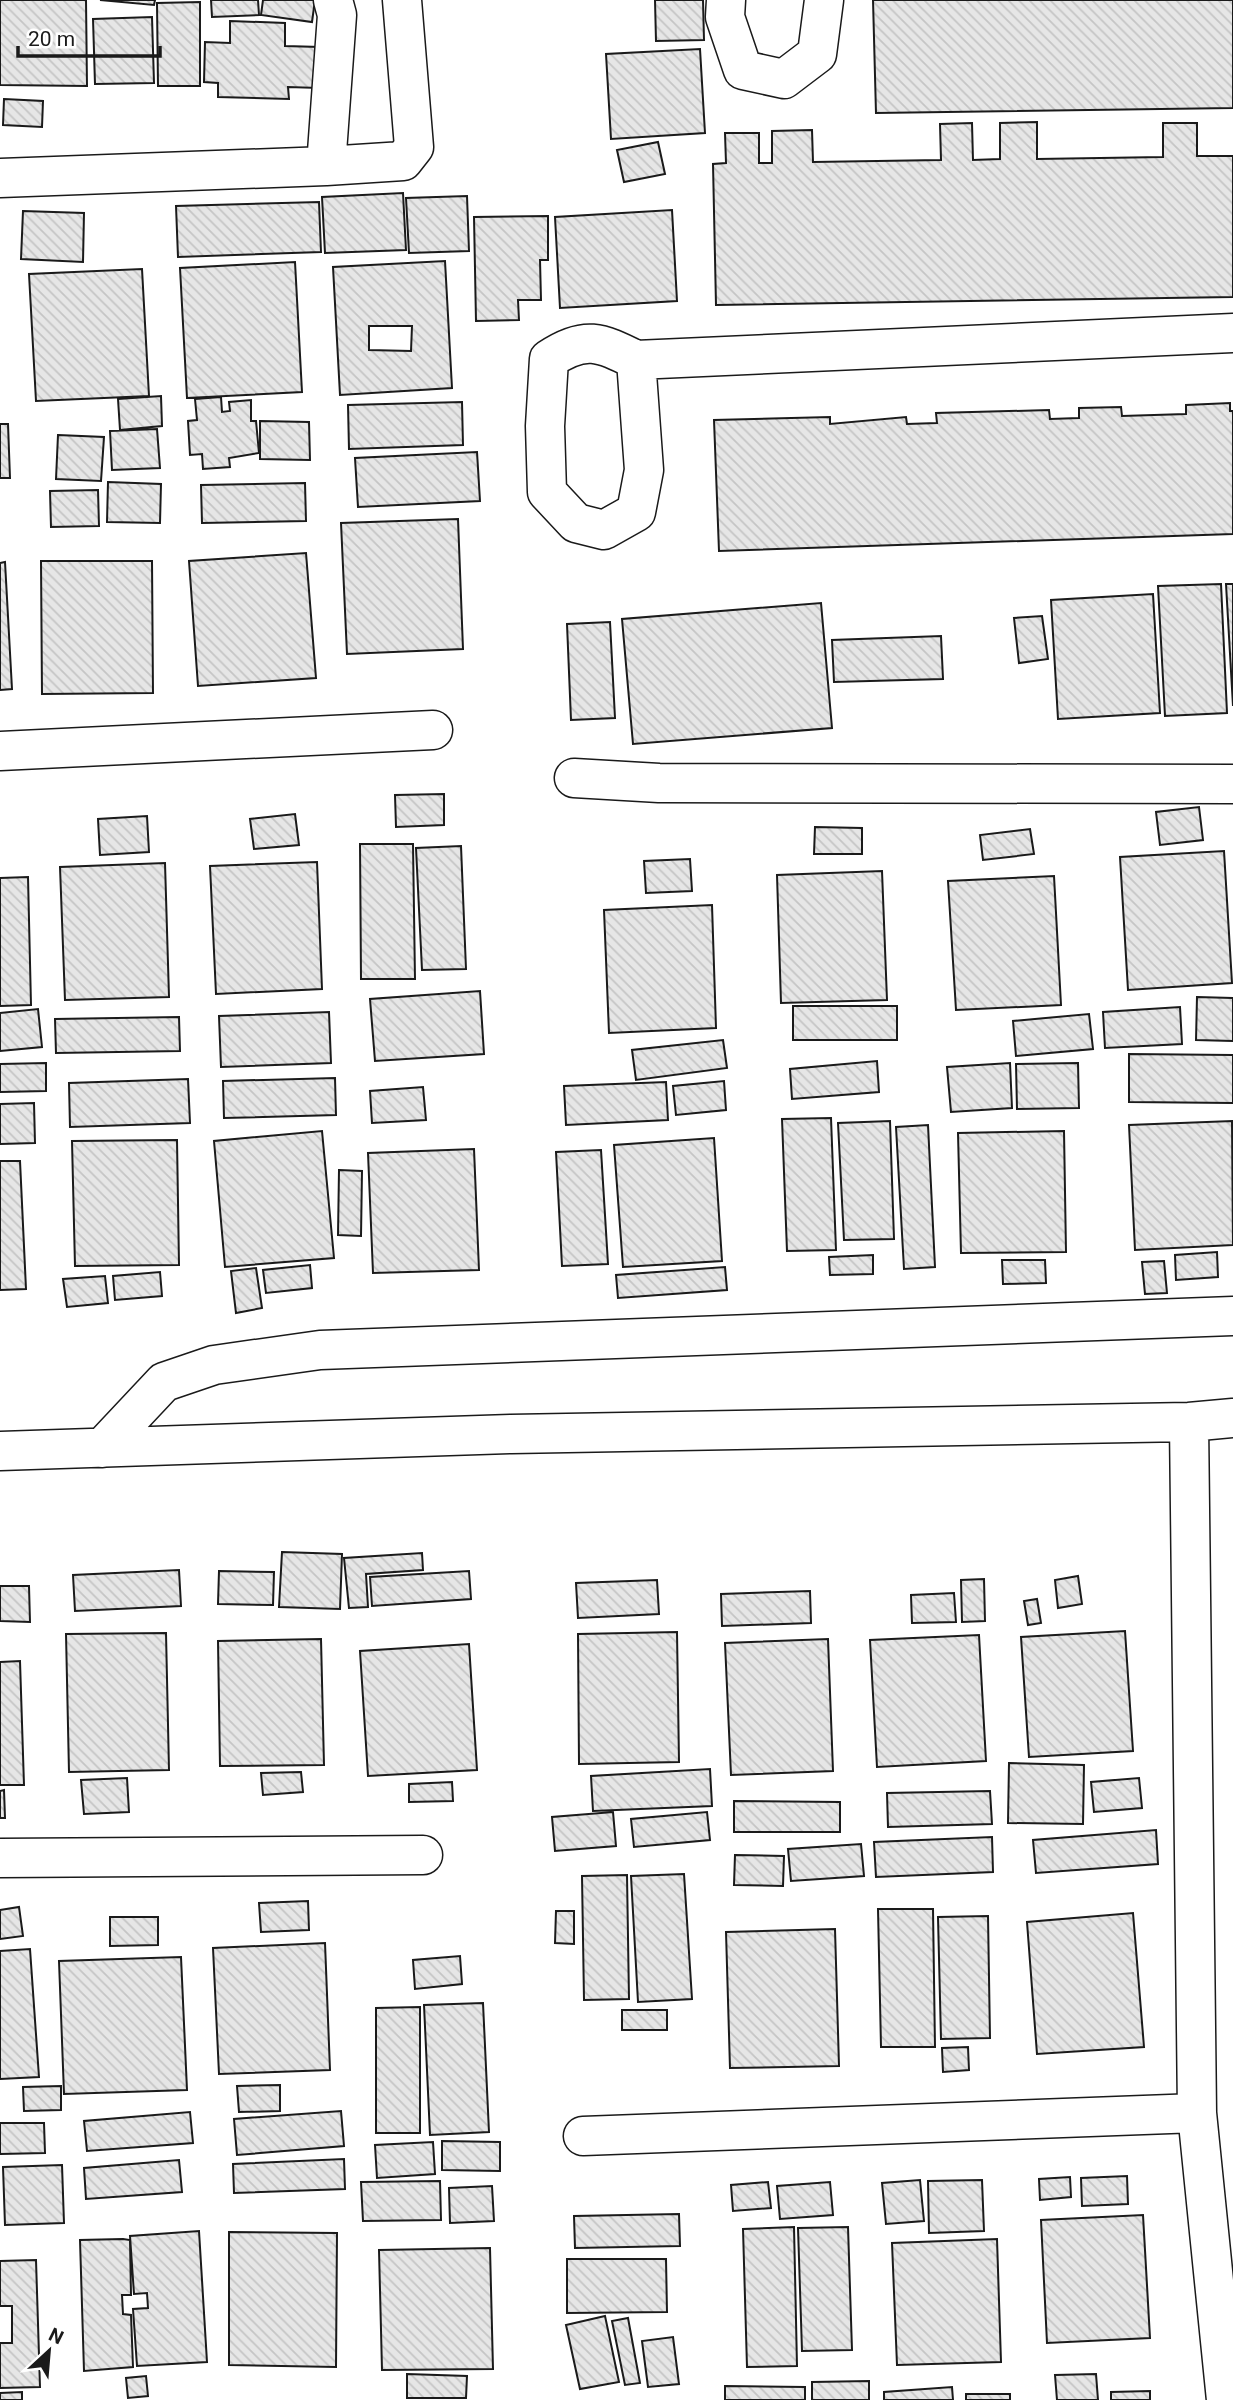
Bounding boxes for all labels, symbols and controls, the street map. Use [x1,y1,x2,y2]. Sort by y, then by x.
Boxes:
scale bar [18,14,159,58]
text: 20 m [28,27,75,51]
north arrow [14,2316,84,2386]
text: N [45,2323,67,2349]

